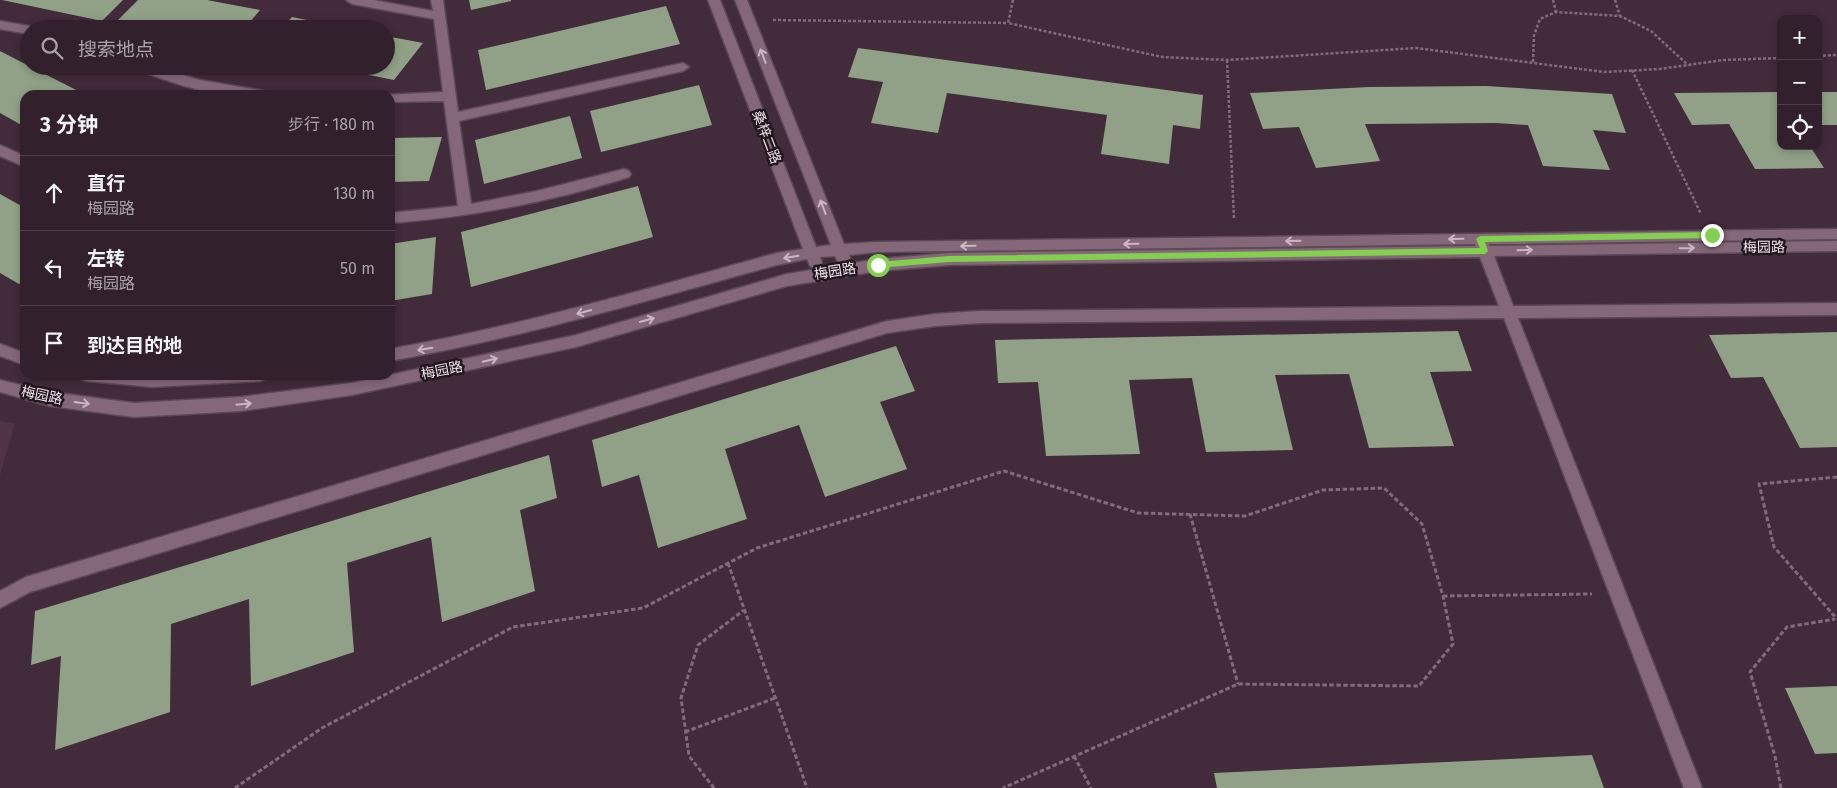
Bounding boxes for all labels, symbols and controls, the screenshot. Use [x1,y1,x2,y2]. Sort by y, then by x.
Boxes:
map controls [1777,15,1822,150]
button: + [1777,15,1822,60]
search box [20,20,395,75]
icon: search [38,34,66,62]
text: 搜索地点 [78,38,154,61]
one-way arrow [758,49,767,64]
button: − [1777,60,1822,105]
button: locate [1777,105,1822,150]
street label: 桑梓二路 [749,108,785,166]
text: 3 分钟 [40,112,98,138]
text: 步行 · 180 m [288,115,375,134]
text: 直行 [87,172,125,195]
icon: ahead [40,179,68,207]
text: 130 m [333,184,375,203]
text: 梅园路 [87,199,135,218]
one-way arrow [817,200,826,215]
route end [1701,224,1724,247]
one-way arrow [1448,234,1464,244]
one-way arrow [1286,236,1302,246]
one-way arrow [1123,239,1140,249]
street label: 梅园路 [1743,239,1785,256]
one-way arrow [961,241,977,251]
one-way arrow [1679,243,1695,253]
one-way arrow [1516,245,1533,255]
text: 左转 [87,247,125,270]
one-way arrow [784,252,800,262]
icon: left [40,254,68,282]
route start [867,254,890,277]
text: 50 m [340,259,375,278]
street label: 梅园路 [813,260,857,283]
text: 梅园路 [87,274,135,293]
one-way arrow [576,308,592,318]
one-way arrow [639,315,655,325]
icon: arrive [40,329,68,357]
text: 到达目的地 [87,334,182,357]
one-way arrow [418,344,434,354]
one-way arrow [481,355,497,364]
street label: 梅园路 [420,358,464,383]
street label: 梅园路 [20,383,64,408]
one-way arrow [73,398,89,408]
one-way arrow [235,399,251,408]

